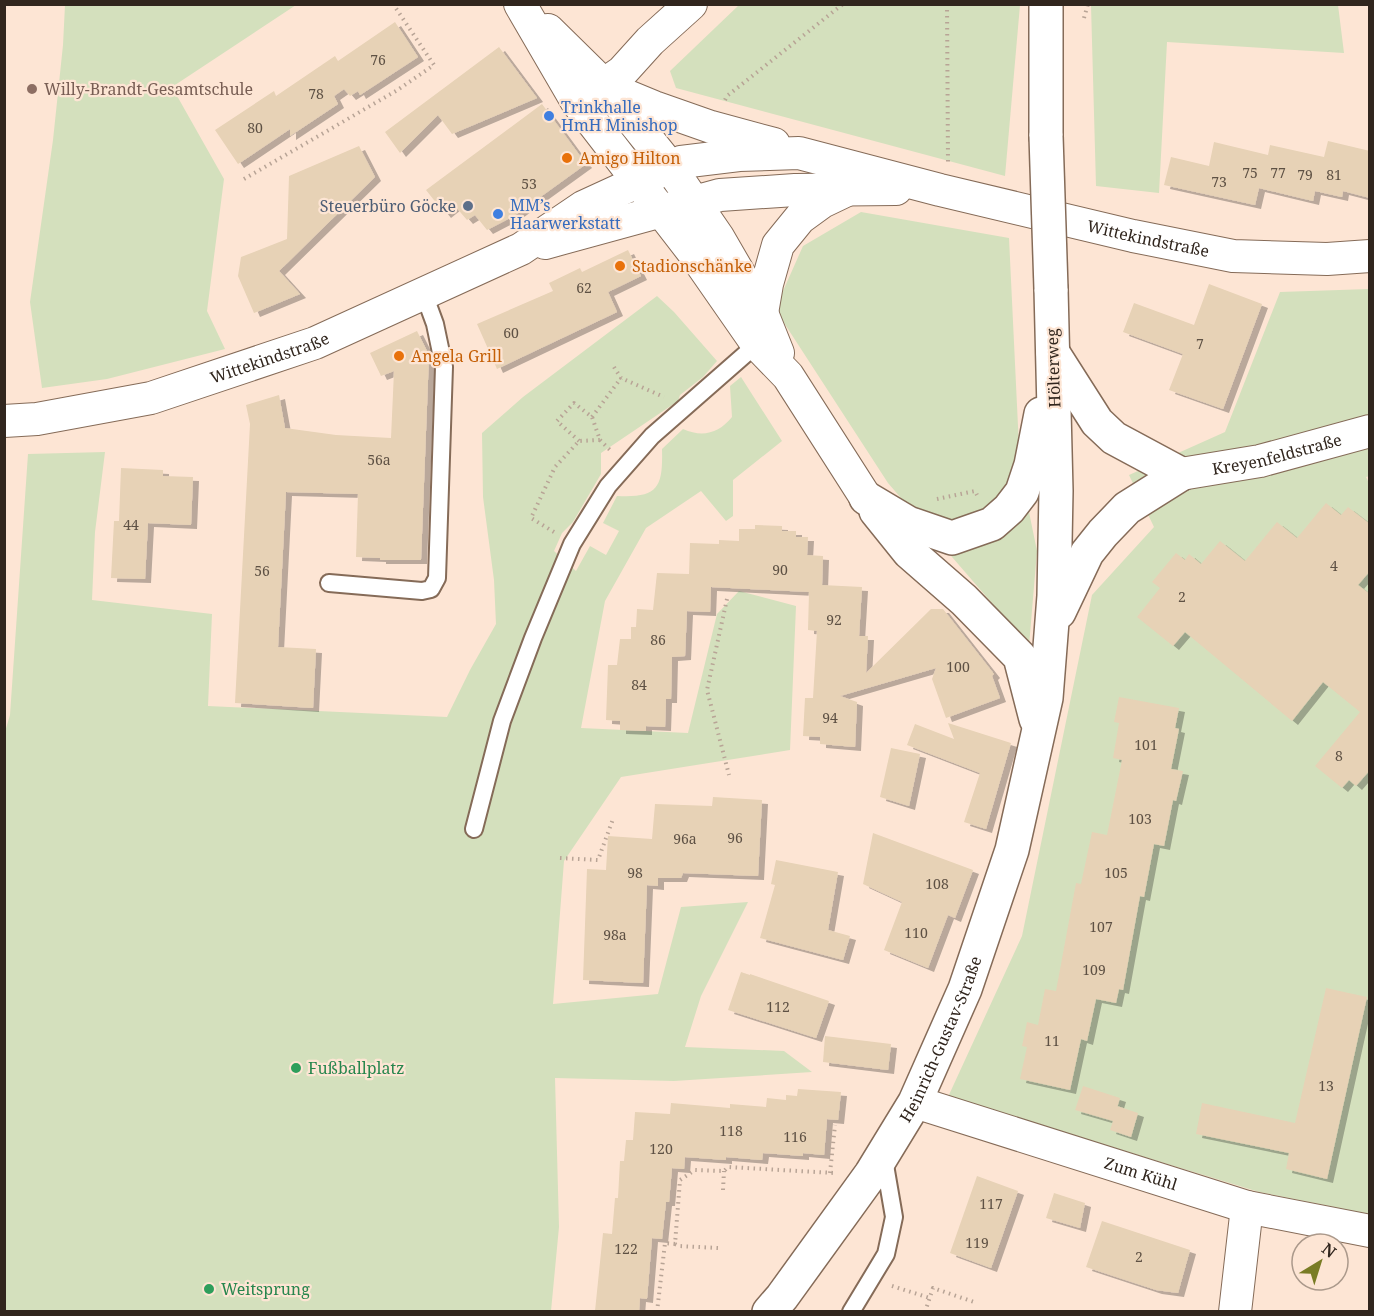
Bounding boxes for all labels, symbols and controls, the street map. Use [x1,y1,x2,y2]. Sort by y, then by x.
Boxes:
house number: 76 [370,50,386,69]
place label: Willy-Brandt-Gesamtschule [44,78,253,100]
marker: Willy-Brandt-Gesamtschule [25,82,39,96]
house number: 78 [308,84,324,103]
place label: Trinkhalle HmH Minishop [561,96,678,136]
marker: Trinkhalle HmH Minishop [542,109,556,123]
house number: 80 [247,118,263,137]
place label: Amigo Hilton [579,147,680,169]
marker: Amigo Hilton [560,151,574,165]
house number: 75 [1242,163,1258,182]
house number: 77 [1270,163,1286,182]
house number: 79 [1297,165,1313,184]
house number: 81 [1326,165,1342,184]
house number: 73 [1211,172,1227,191]
house number: 53 [521,174,537,193]
place label: MM’s Haarwerkstatt [510,194,621,234]
place label: Steuerbüro Göcke [320,195,456,217]
marker: Steuerbüro Göcke [461,199,475,213]
marker: MM’s Haarwerkstatt [491,207,505,221]
street label: Wittekindstraße [1085,214,1211,262]
place label: Stadionschänke [632,255,752,277]
marker: Stadionschänke [613,259,627,273]
house number: 62 [576,278,592,297]
house number: 60 [503,323,519,342]
street label: Wittekindstraße [207,327,333,388]
street label: Hölterweg [1041,327,1065,408]
house number: 7 [1196,334,1204,353]
place label: Angela Grill [411,345,502,367]
marker: Angela Grill [392,349,406,363]
street label: Kreyenfeldstraße [1211,428,1344,480]
house number: 56a [367,450,391,469]
house number: 44 [123,515,139,534]
house number: 4 [1330,556,1338,575]
house number: 90 [772,560,788,579]
house number: 56 [254,561,270,580]
house number: 2 [1178,587,1186,606]
house number: 92 [826,610,842,629]
house number: 86 [650,630,666,649]
house number: 100 [946,657,970,676]
house number: 84 [631,675,647,694]
house number: 94 [822,708,838,727]
house number: 101 [1134,735,1158,754]
house number: 8 [1335,746,1343,765]
house number: 103 [1128,809,1152,828]
house number: 96 [727,828,743,847]
house number: 96a [673,829,697,848]
house number: 98 [627,863,643,882]
house number: 105 [1104,863,1128,882]
house number: 108 [925,874,949,893]
house number: 107 [1089,917,1113,936]
house number: 110 [904,923,928,942]
house number: 98a [603,925,627,944]
street label: Heinrich-Gustav-Straße [894,953,986,1126]
house number: 109 [1082,960,1106,979]
house number: 112 [766,997,790,1016]
house number: 11 [1044,1031,1060,1050]
place label: Fußballplatz [308,1057,404,1079]
marker: Fußballplatz [289,1061,303,1075]
house number: 13 [1318,1076,1334,1095]
house number: 118 [719,1121,743,1140]
house number: 116 [783,1127,807,1146]
house number: 120 [649,1139,673,1158]
street label: Zum Kühl [1102,1152,1180,1195]
house number: 117 [979,1194,1003,1213]
north arrow [1290,1232,1350,1292]
house number: 119 [965,1233,989,1252]
text: N [1317,1238,1341,1263]
house number: 122 [614,1239,638,1258]
house number: 2 [1135,1247,1143,1266]
place label: Weitsprung [221,1278,310,1300]
marker: Weitsprung [202,1282,216,1296]

